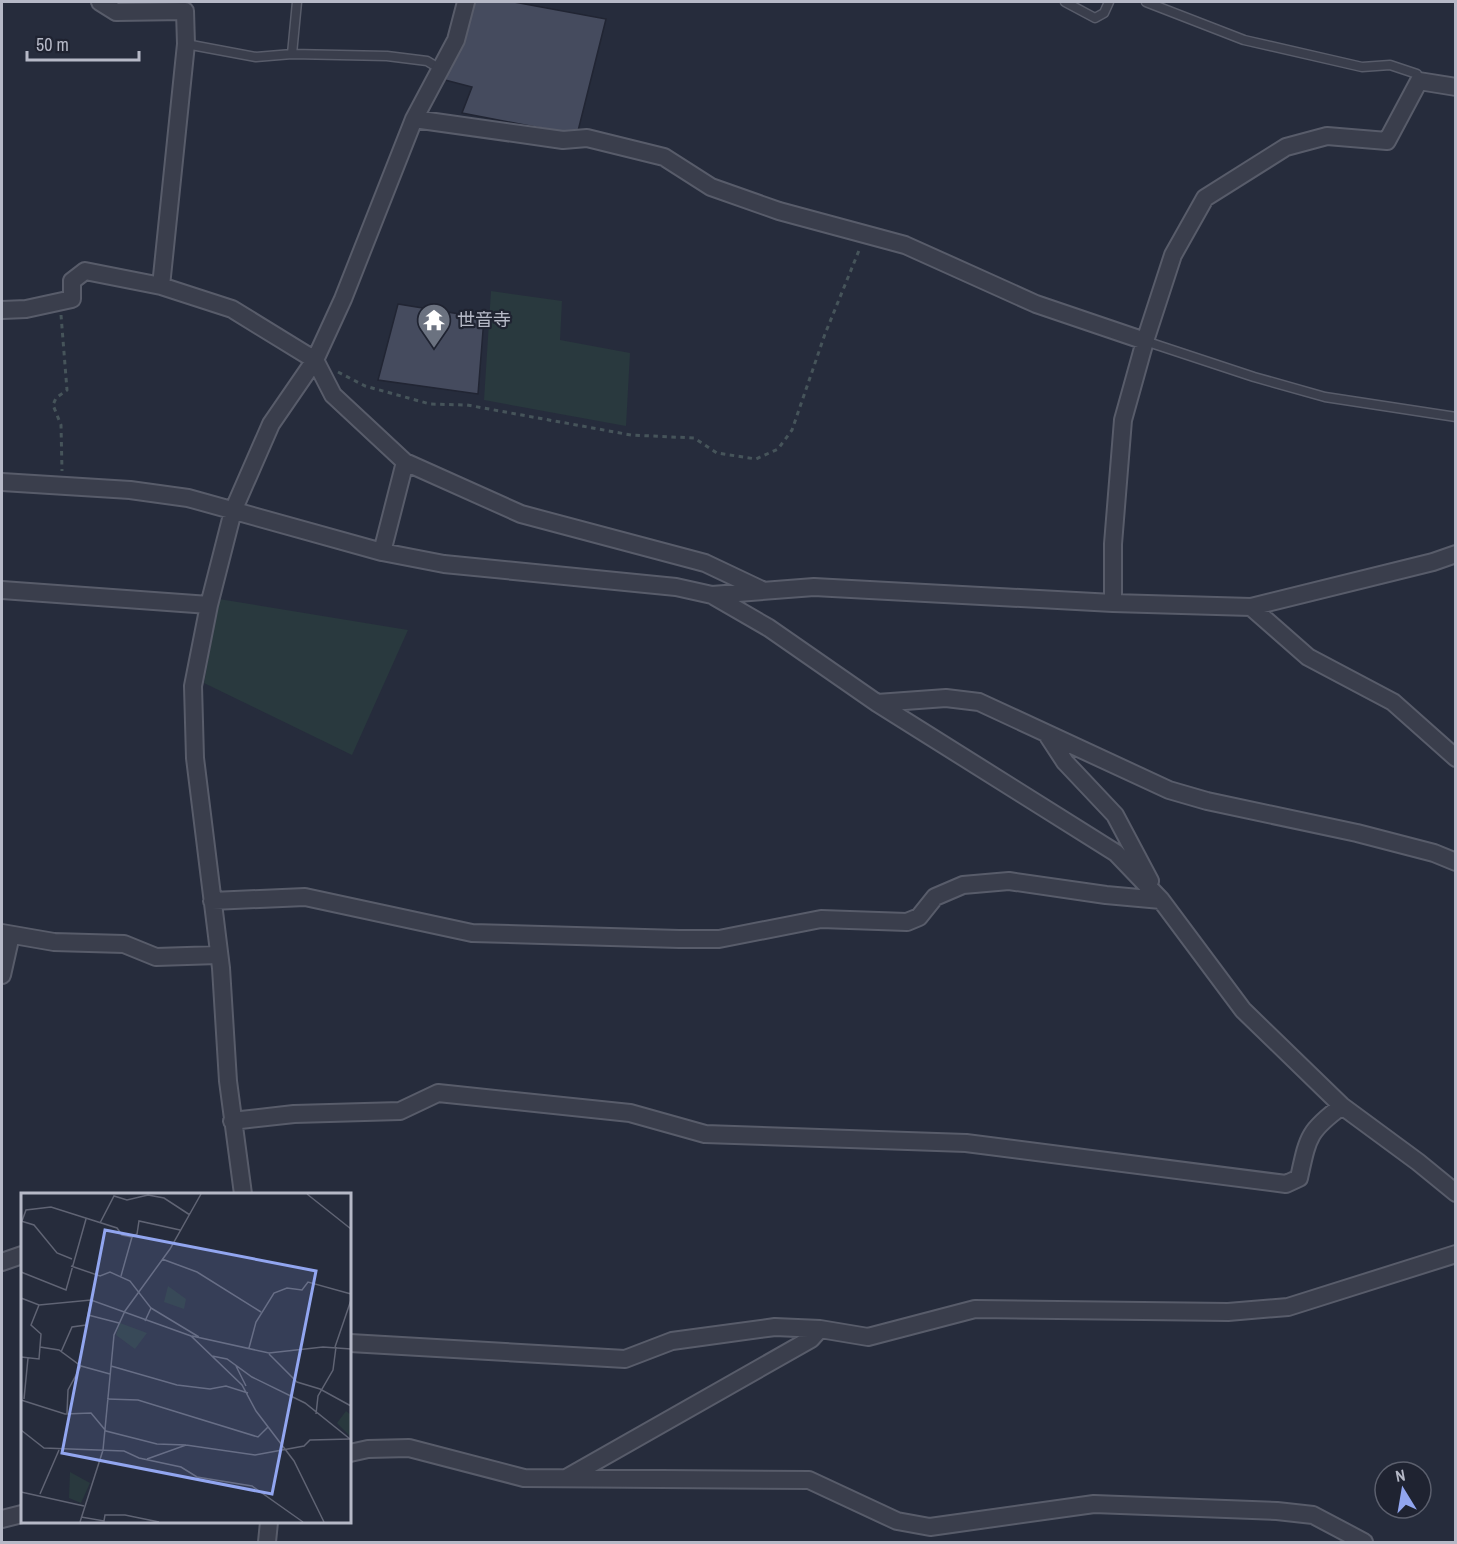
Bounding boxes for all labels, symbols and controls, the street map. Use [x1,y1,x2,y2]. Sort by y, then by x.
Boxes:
scale bar [27,24,140,62]
text: 50 m [36,32,69,57]
temple icon: 世音寺 [416,302,452,349]
place label: 世音寺 [457,307,511,332]
inset map [21,1193,351,1523]
north arrow [1373,1460,1433,1520]
text: N [1393,1464,1407,1487]

